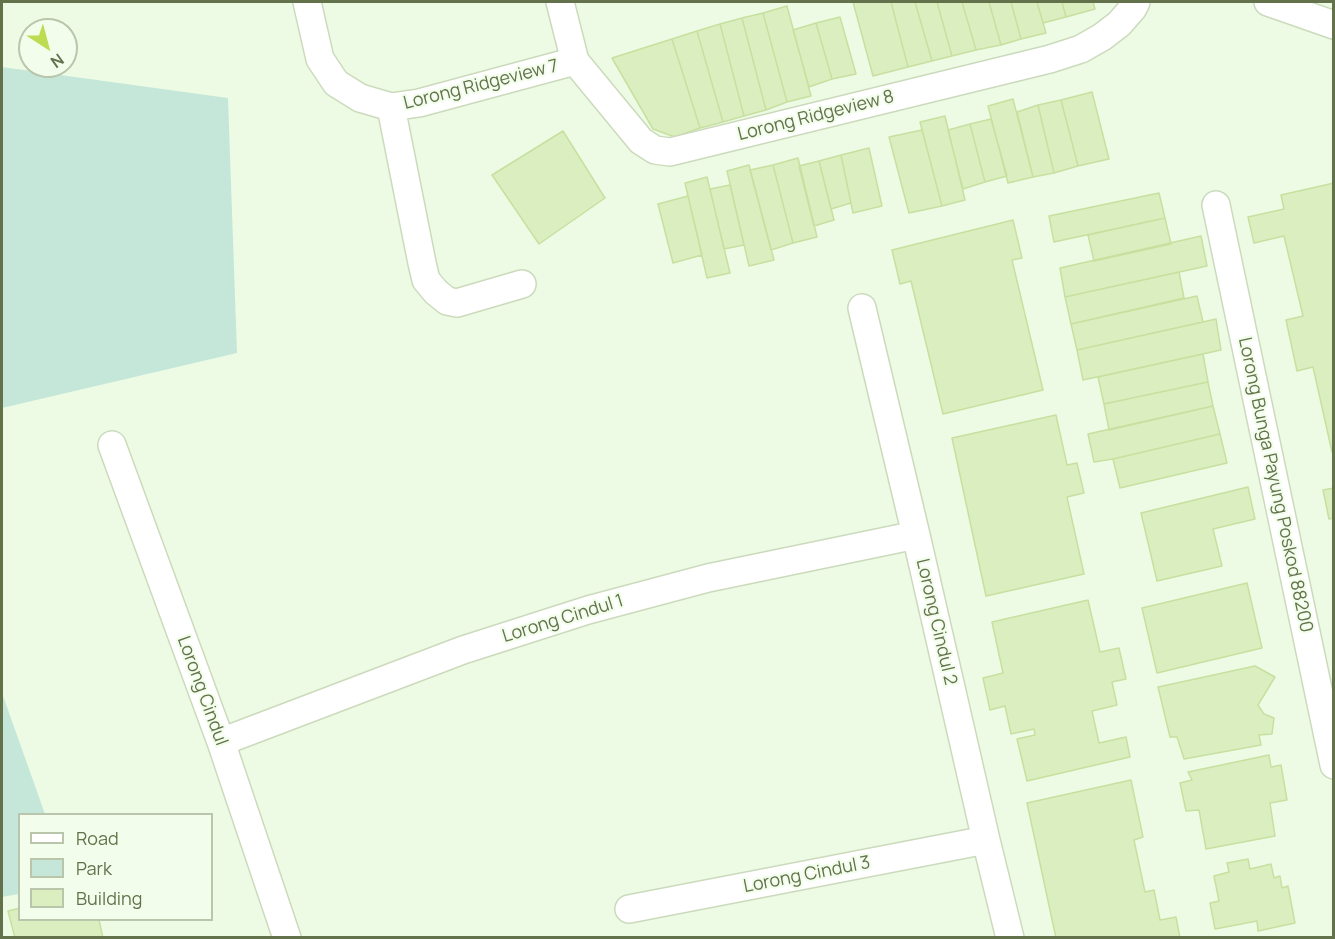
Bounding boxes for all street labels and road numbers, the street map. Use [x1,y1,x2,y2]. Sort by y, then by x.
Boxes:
street label: Lorong Ridgeview 7 [401,55,561,115]
street label: Lorong Ridgeview 8 [736,86,896,146]
street label: Lorong Bunga Payung Poskod 88200 [1233,336,1317,634]
street label: Lorong Cindul 2 [911,557,961,687]
street label: Lorong Cindul 1 [500,590,626,648]
street label: Lorong Cindul [172,633,232,749]
street label: Lorong Cindul 3 [742,852,872,898]

